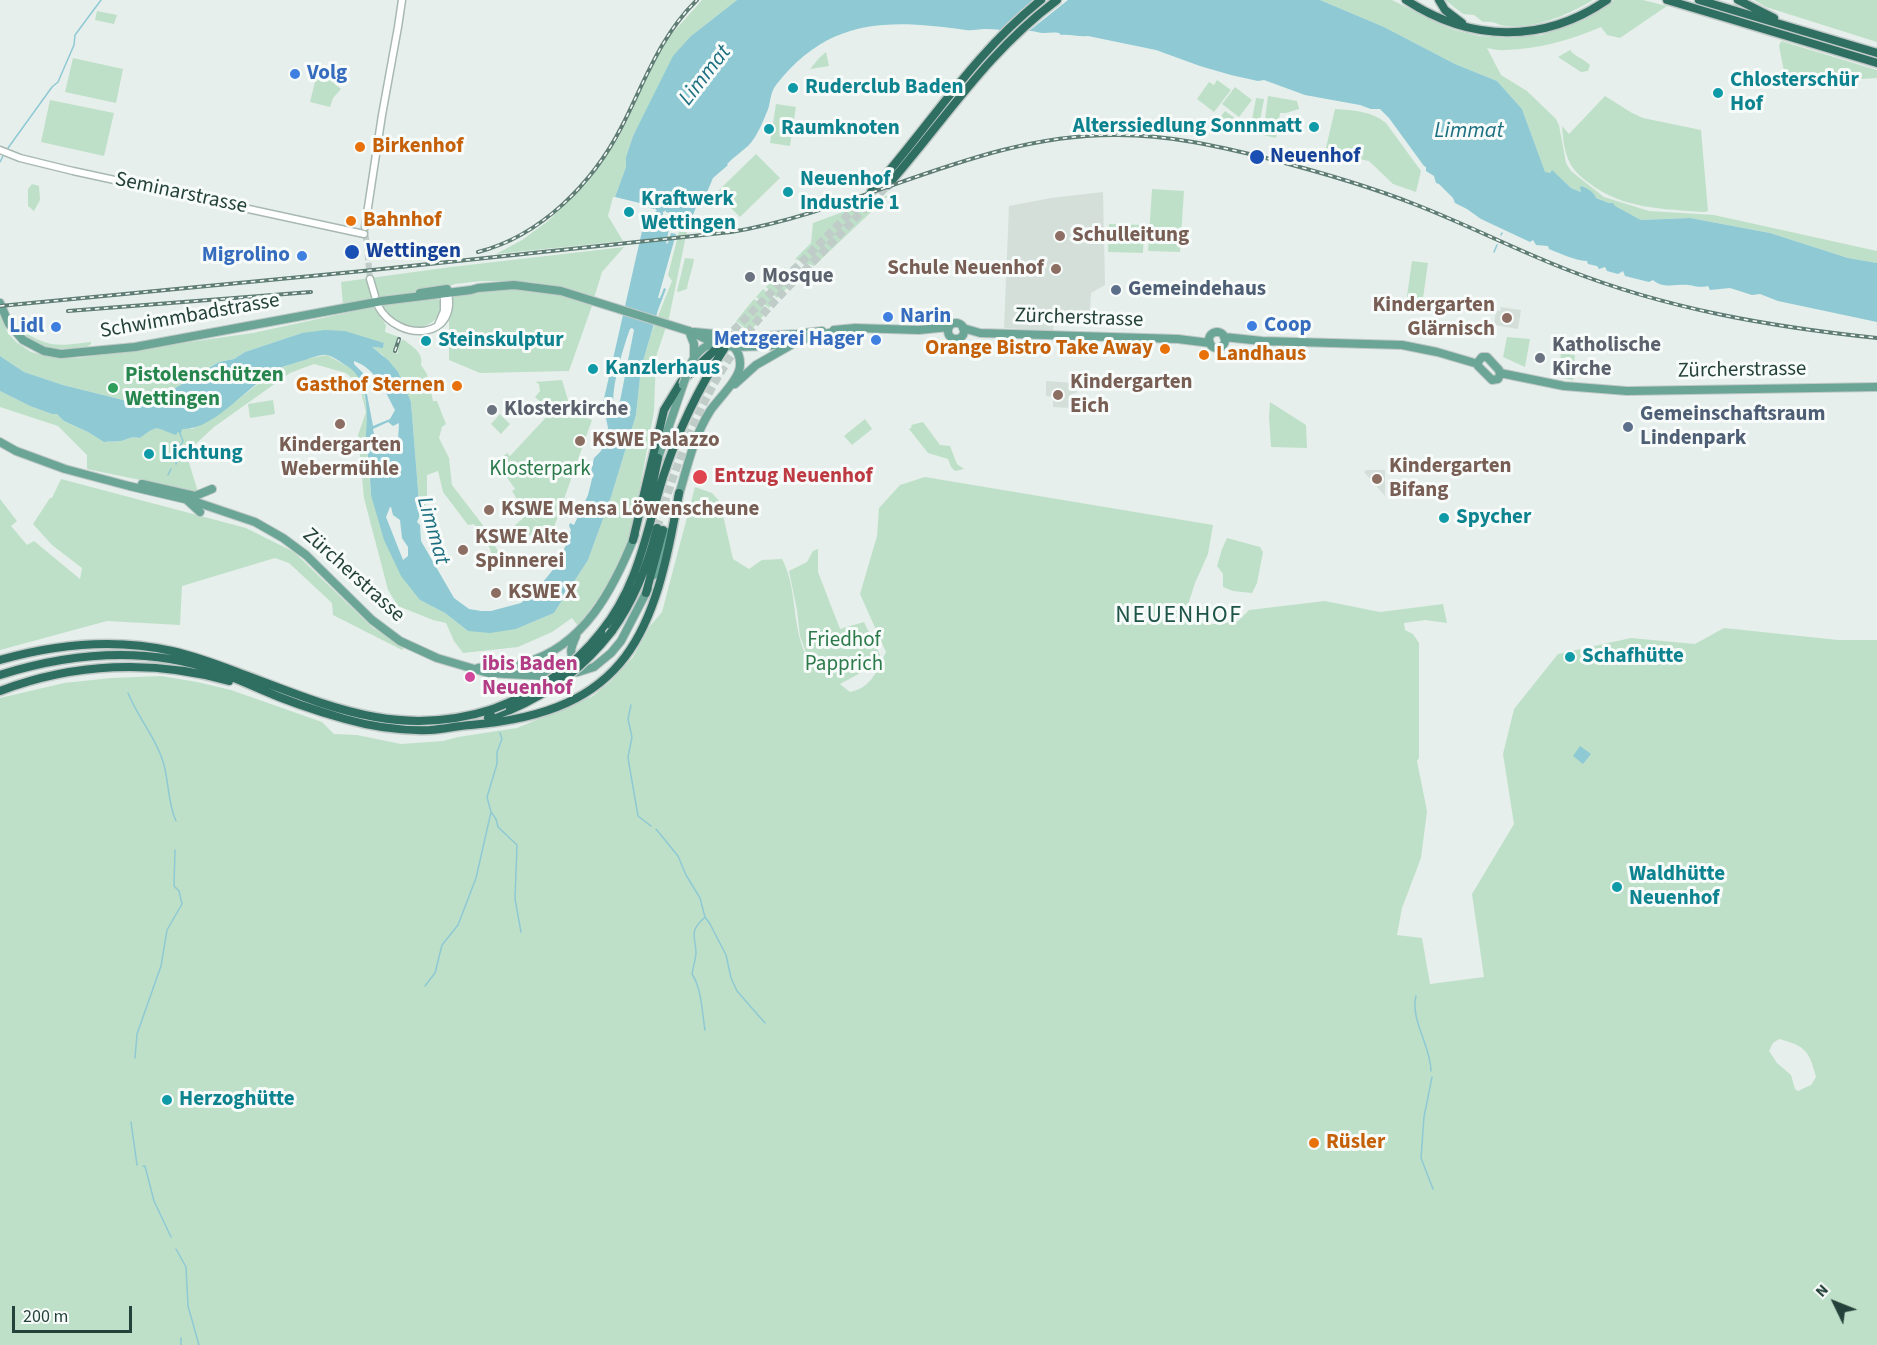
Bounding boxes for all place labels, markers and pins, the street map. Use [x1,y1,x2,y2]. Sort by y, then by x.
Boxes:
place label: Volg [307,61,347,87]
marker: Volg [288,67,302,81]
place label: Chlosterschür Hof [1730,68,1859,118]
place label: Ruderclub Baden [805,75,964,101]
marker: Ruderclub Baden [786,81,800,95]
marker: Chlosterschür Hof [1711,86,1725,100]
place label: Alterssiedlung Sonnmatt [1073,114,1302,140]
place label: Raumknoten [781,116,900,142]
marker: Alterssiedlung Sonnmatt [1307,120,1321,134]
marker: Raumknoten [762,122,776,136]
place label: Birkenhof [372,134,463,160]
marker: Birkenhof [353,140,367,154]
place label: Neuenhof [1270,144,1360,170]
marker: Neuenhof [1248,148,1266,166]
place label: Neuenhof Industrie 1 [800,167,900,217]
marker: Neuenhof Industrie 1 [781,185,795,199]
place label: Kraftwerk Wettingen [641,187,736,237]
marker: Kraftwerk Wettingen [622,205,636,219]
place label: Bahnhof [363,208,441,234]
marker: Bahnhof [344,214,358,228]
place label: Schulleitung [1072,223,1189,249]
marker: Schulleitung [1053,229,1067,243]
place label: Wettingen [366,239,461,265]
place label: Migrolino [202,243,290,269]
marker: Wettingen [343,243,361,261]
marker: Migrolino [295,249,309,263]
place label: Schule Neuenhof [887,256,1044,282]
marker: Schule Neuenhof [1049,262,1063,276]
place label: Mosque [762,264,834,290]
marker: Mosque [743,270,757,284]
place label: Gemeindehaus [1128,277,1266,303]
marker: Gemeindehaus [1109,283,1123,297]
place label: Kindergarten Glärnisch [1372,293,1495,343]
place label: Narin [900,304,951,330]
marker: Narin [881,310,895,324]
marker: Kindergarten Glärnisch [1500,311,1514,325]
place label: Coop [1264,313,1312,339]
place label: Lidl [9,314,44,340]
marker: Coop [1245,319,1259,333]
marker: Lidl [49,320,63,334]
place label: Metzgerei Hager [714,327,864,353]
place label: Steinskulptur [438,328,564,354]
marker: Metzgerei Hager [869,333,883,347]
place label: Katholische Kirche [1552,333,1661,383]
marker: Steinskulptur [419,334,433,348]
place label: Orange Bistro Take Away [925,336,1153,362]
marker: Orange Bistro Take Away [1158,342,1172,356]
place label: Landhaus [1216,342,1306,368]
marker: Landhaus [1197,348,1211,362]
marker: Katholische Kirche [1533,351,1547,365]
place label: Kanzlerhaus [605,356,720,382]
marker: Kanzlerhaus [586,362,600,376]
place label: Pistolenschützen Wettingen [125,363,284,413]
place label: Kindergarten Eich [1070,370,1193,420]
place label: Gasthof Sternen [296,373,445,399]
marker: Gasthof Sternen [450,379,464,393]
marker: Pistolenschützen Wettingen [106,381,120,395]
marker: Kindergarten Eich [1051,388,1065,402]
place label: Klosterkirche [504,397,628,423]
place label: Gemeinschaftsraum Lindenpark [1640,402,1825,452]
marker: Klosterkirche [485,403,499,417]
marker: Kindergarten Webermühle [333,417,347,431]
marker: Gemeinschaftsraum Lindenpark [1621,420,1635,434]
place label: KSWE Palazzo [592,428,720,454]
place label: Kindergarten Webermühle [279,433,401,483]
marker: KSWE Palazzo [573,434,587,448]
place label: Lichtung [161,441,243,467]
marker: Lichtung [142,447,156,461]
place label: Kindergarten Bifang [1389,454,1512,504]
place label: Entzug Neuenhof [714,464,873,490]
marker: Entzug Neuenhof [691,468,709,486]
marker: Kindergarten Bifang [1370,472,1384,486]
place label: KSWE Mensa Löwenscheune [501,497,759,523]
marker: KSWE Mensa Löwenscheune [482,503,496,517]
place label: Spycher [1456,505,1531,531]
marker: Spycher [1437,511,1451,525]
place label: KSWE Alte Spinnerei [475,525,569,575]
marker: KSWE Alte Spinnerei [456,543,470,557]
place label: KSWE X [508,580,577,606]
marker: KSWE X [489,586,503,600]
place label: Schafhütte [1582,644,1684,670]
marker: Schafhütte [1563,650,1577,664]
place label: ibis Baden Neuenhof [482,652,578,702]
marker: ibis Baden Neuenhof [463,670,477,684]
place label: Waldhütte Neuenhof [1629,862,1725,912]
marker: Waldhütte Neuenhof [1610,880,1624,894]
place label: Herzoghütte [179,1087,295,1113]
marker: Herzoghütte [160,1093,174,1107]
place label: Rüsler [1326,1130,1385,1156]
marker: Rüsler [1307,1136,1321,1150]

